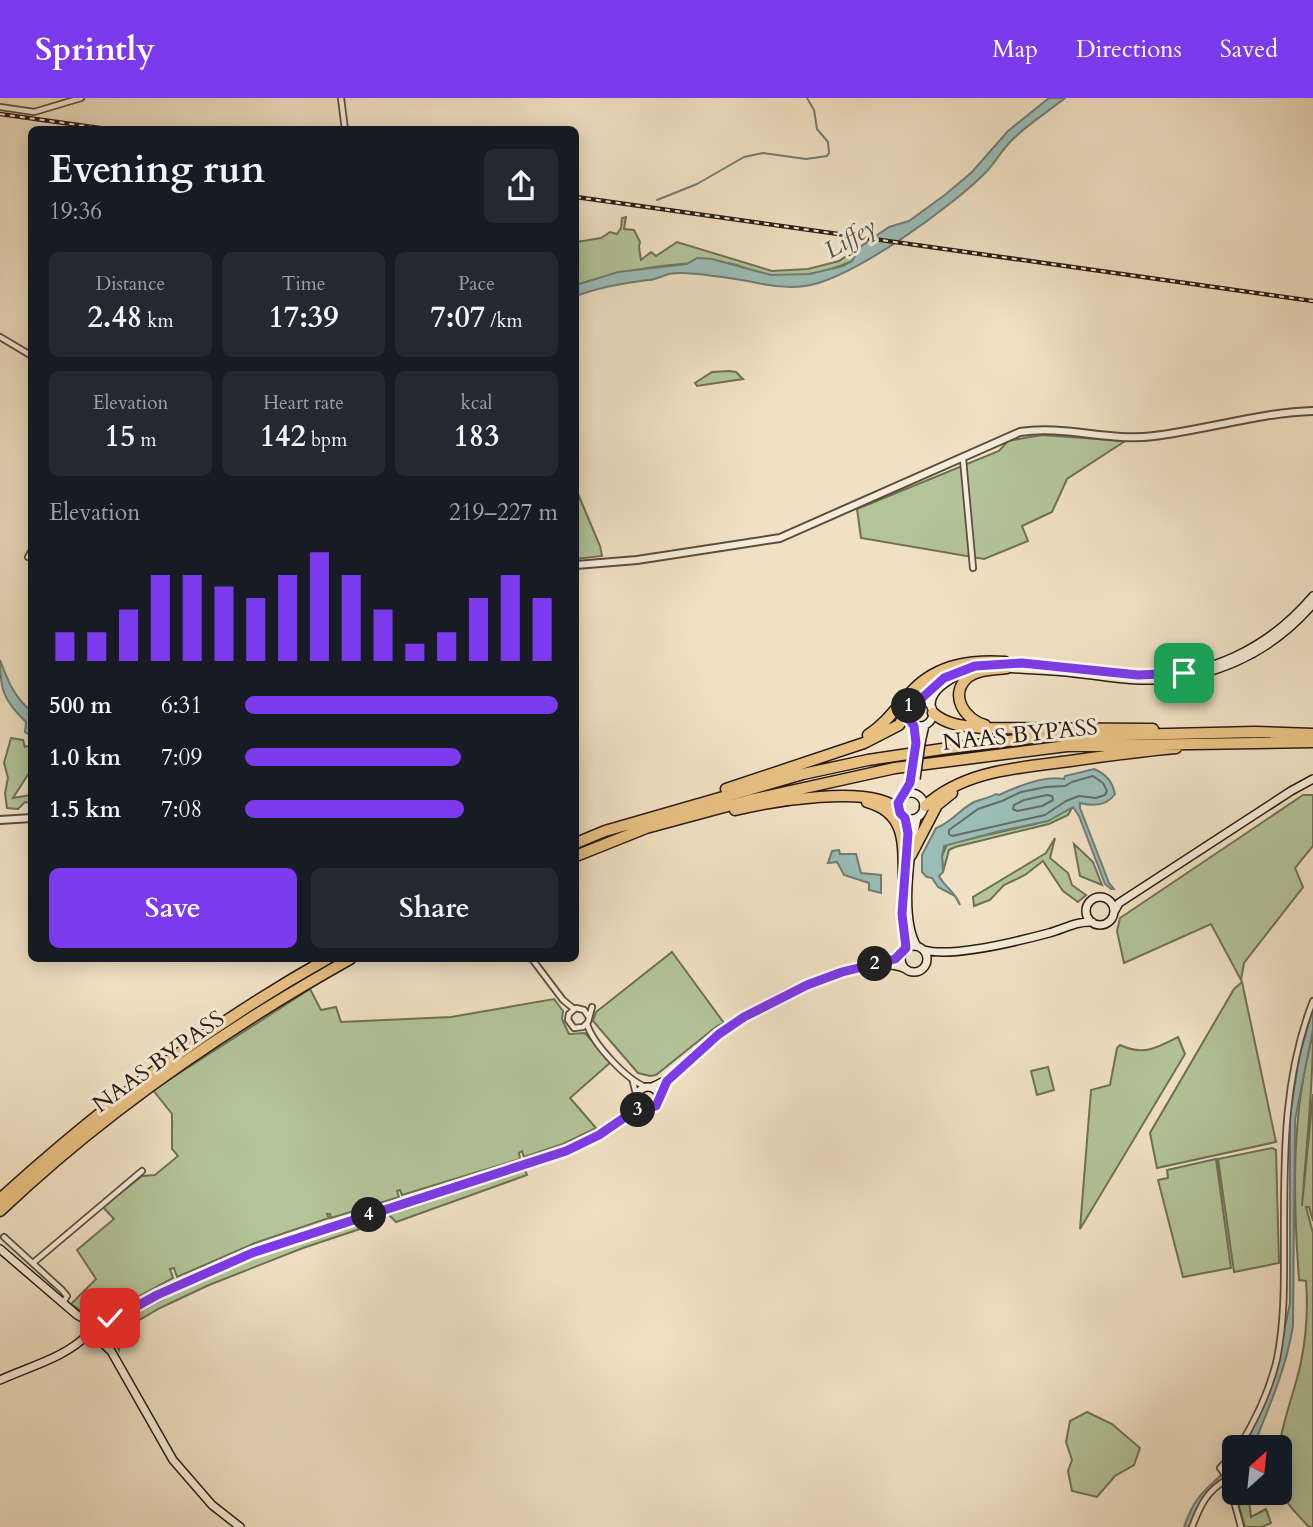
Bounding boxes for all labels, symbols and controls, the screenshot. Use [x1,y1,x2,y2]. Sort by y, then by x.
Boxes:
text: Sprintly [35,27,155,72]
text: Map [992,33,1038,66]
text: Directions [1076,33,1182,66]
text: Saved [1220,33,1278,66]
text: Evening run [49,144,265,196]
button: share [484,149,558,223]
text: 19:36 [49,196,102,227]
water label: Liffey [818,210,883,267]
text: Distance [96,271,165,297]
text: Time [282,271,325,297]
text: Pace [458,271,495,297]
text: 2.48 [87,297,142,338]
text: 17:39 [268,297,339,338]
text: 7:07 [430,297,485,338]
text: km [142,308,174,334]
text: /km [485,308,523,334]
text: Elevation [93,390,168,416]
text: Heart rate [263,390,344,416]
text: kcal [461,390,492,416]
text: 15 [105,416,135,457]
text: 142 [260,416,306,457]
text: 183 [453,416,500,457]
text: m [135,427,156,453]
text: bpm [306,427,347,453]
text: Elevation [49,497,140,528]
text: 219–227 m [449,497,558,528]
pin [1154,643,1214,703]
icon: arrive [1165,654,1203,692]
pin: 1 [892,688,926,724]
text: 500 m [49,690,112,721]
text: 6:31 [161,690,202,721]
text: 1 [904,692,913,718]
street label: NAAS BYPASS [941,711,1099,758]
text: 1.0 km [49,742,121,773]
text: 7:09 [161,742,202,773]
text: 1.5 km [49,794,121,825]
text: 7:08 [161,794,202,825]
button: Save [49,868,297,948]
button: Share [311,868,558,948]
pin: 2 [858,946,892,982]
text: 2 [870,950,879,976]
street label: NAAS BYPASS [86,1003,230,1120]
pin: 3 [620,1093,656,1128]
text: 3 [633,1096,642,1122]
pin: 4 [352,1198,386,1232]
text: 4 [364,1201,373,1227]
pin [80,1288,140,1348]
icon: check [91,1299,129,1337]
north arrow [1222,1435,1292,1505]
map controls [1222,1435,1292,1505]

